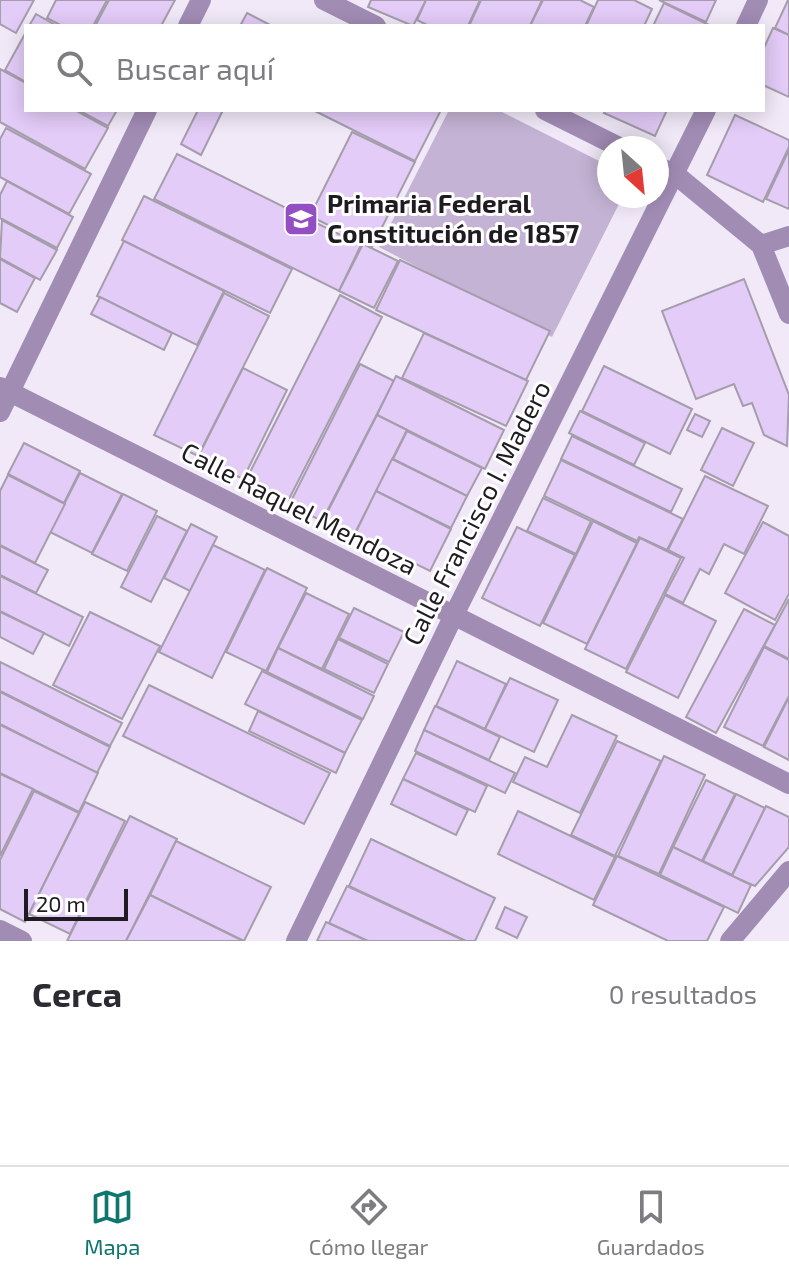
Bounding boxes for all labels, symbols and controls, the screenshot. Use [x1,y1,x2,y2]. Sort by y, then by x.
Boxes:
search box [24,24,765,112]
icon: search [52,46,96,90]
text: Buscar aquí [116,50,274,86]
north arrow [597,136,669,208]
place label: Primaria Federal Constitución de 1857 [327,187,580,248]
school or university icon: Primaria Federal Constitución de 1857 [282,200,320,238]
street label: Calle Francisco I. Madero [395,375,556,650]
street label: Calle Raquel Mendoza [177,435,423,581]
scale bar [24,885,128,921]
text: 20 m [36,890,86,916]
text: Cerca [32,973,122,1014]
text: 0 resultados [609,978,757,1009]
tab: Mapa [84,1185,140,1259]
tab: Cómo llegar [309,1185,428,1259]
tab: Guardados [597,1185,705,1259]

